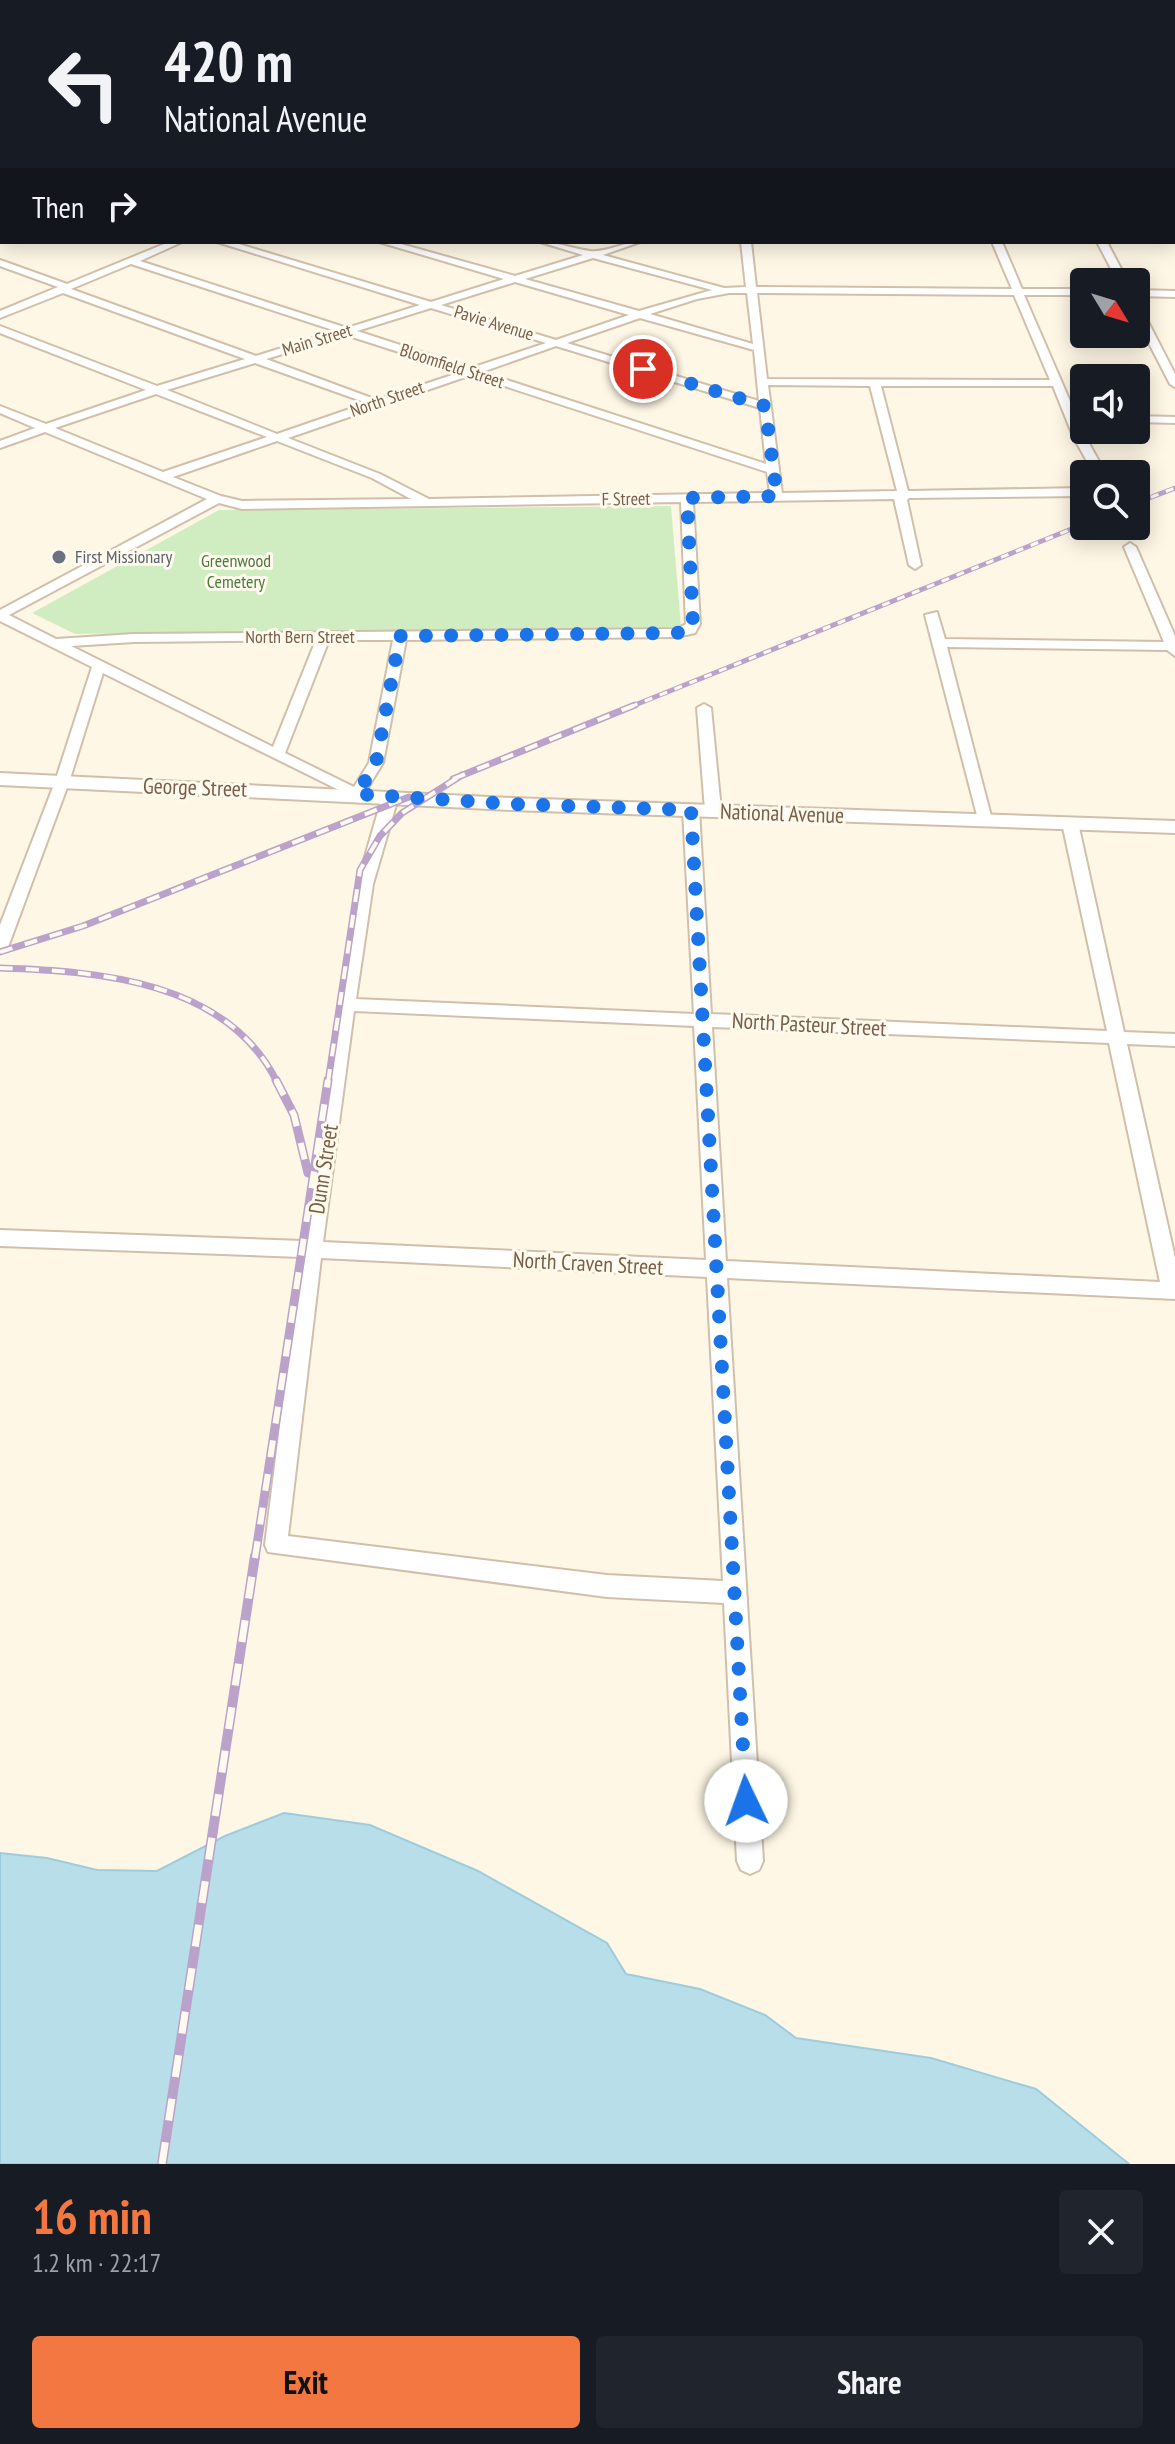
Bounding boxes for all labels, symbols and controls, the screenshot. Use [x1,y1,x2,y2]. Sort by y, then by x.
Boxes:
text: 420 m [164,25,293,97]
icon: left [32,32,136,136]
text: National Avenue [164,95,367,142]
icon: right [100,184,144,228]
text: Then [32,187,84,226]
north arrow [1070,268,1150,348]
map controls [1070,268,1150,540]
street label: Pavie Avenue [452,300,537,346]
street label: Main Street [279,318,354,361]
pin [609,335,677,403]
street label: Bloomfield Street [397,338,507,393]
icon: arrive [621,347,665,391]
button: sound [1070,364,1150,444]
street label: North Street [347,375,427,422]
button: search [1070,460,1150,540]
street label: F Street [602,487,650,510]
place label: First Missionary [75,545,172,568]
marker: First Missionary [50,548,68,566]
park label: Greenwood Cemetery [201,549,271,593]
street label: North Bern Street [245,625,355,648]
street label: George Street [143,771,247,803]
street label: National Avenue [719,797,845,829]
street label: North Pasteur Street [731,1006,887,1042]
street label: Dunn Street [302,1122,344,1216]
street label: North Craven Street [512,1245,664,1281]
position arrow [704,1759,788,1843]
text: 16 min [32,2185,152,2247]
button: close [1059,2190,1143,2274]
text: 1.2 km · 22:17 [32,2246,161,2279]
button: Exit [32,2336,580,2428]
button: Share [596,2336,1143,2428]

